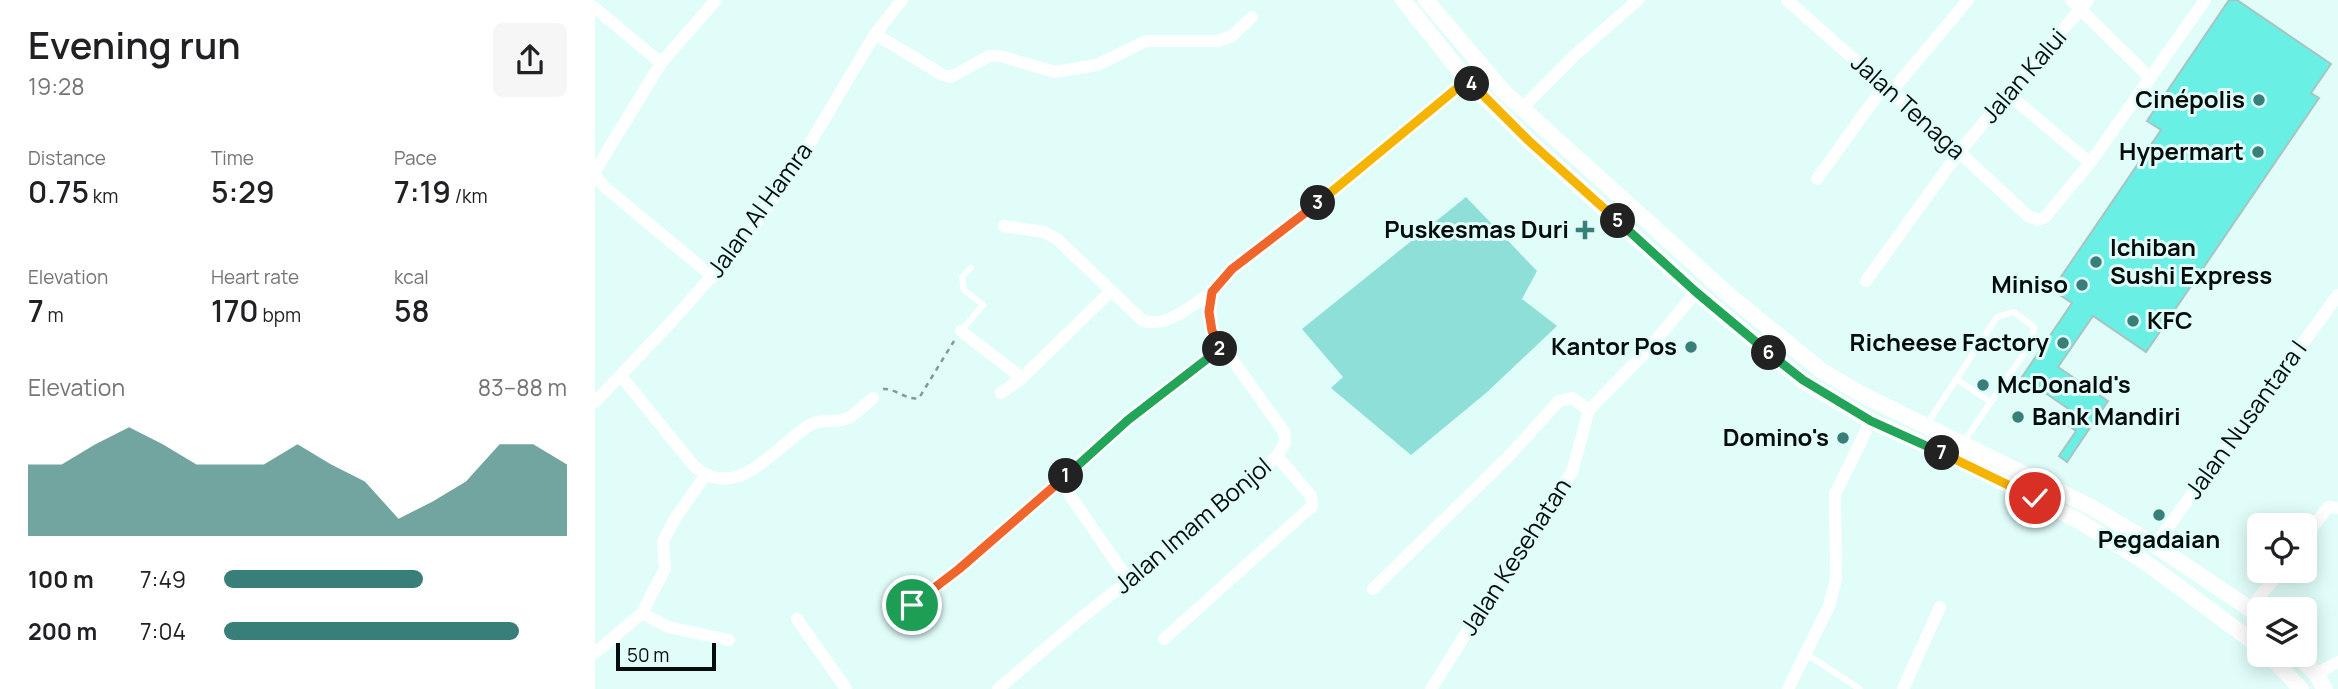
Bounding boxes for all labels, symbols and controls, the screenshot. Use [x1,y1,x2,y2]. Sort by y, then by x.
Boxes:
text: Evening run [28,18,241,70]
street label: Jalan Kalui [1973,21,2073,129]
button: share [493,23,567,97]
street label: Jalan Tenaga [1845,46,1973,166]
pin: 4 [1455,66,1489,102]
text: 19:28 [28,70,85,102]
text: 4 [1466,70,1477,96]
place label: Cinépolis [2135,82,2245,115]
marker: Cinépolis [2251,92,2267,108]
place label: Hypermart [2119,134,2244,167]
street label: Jalan Al Hamra [699,135,819,283]
marker: Hypermart [2250,144,2266,160]
text: Distance [28,145,106,171]
text: Time [211,145,254,171]
text: Pace [394,145,437,171]
text: 0.75 [28,171,89,212]
text: 5:29 [211,171,275,212]
text: 7:19 [394,171,451,212]
text: km [89,183,118,209]
text: /km [451,183,488,209]
pin: 3 [1301,186,1335,220]
text: 3 [1312,189,1323,215]
pin: 5 [1601,204,1635,238]
text: 5 [1612,207,1623,233]
place label: Puskesmas Duri [1384,212,1569,245]
marker: Puskesmas Duri [1575,220,1595,240]
place label: Ichiban Sushi Express [2110,230,2272,291]
marker: Ichiban Sushi Express [2088,254,2104,270]
text: Elevation [28,264,108,290]
text: Heart rate [211,264,299,290]
text: kcal [394,264,429,290]
place label: Miniso [1991,267,2068,300]
marker: Miniso [2074,277,2090,293]
text: 7 [28,290,44,331]
text: 170 [211,290,259,331]
text: 58 [394,290,430,331]
text: m [44,302,64,328]
text: bpm [259,302,301,328]
place label: KFC [2147,303,2193,336]
marker: KFC [2125,313,2141,329]
place label: Richeese Factory [1850,325,2050,358]
place label: Kantor Pos [1551,329,1677,362]
pin: 2 [1203,332,1237,366]
street label: Jalan Nusantara I [2176,333,2313,505]
text: 2 [1214,335,1225,361]
marker: Richeese Factory [2055,335,2071,351]
pin: 6 [1751,336,1787,370]
marker: Kantor Pos [1683,339,1699,355]
text: 6 [1763,339,1774,365]
place label: McDonald's [1997,367,2131,400]
text: Elevation [28,371,125,403]
text: 83–88 m [478,371,567,403]
marker: McDonald's [1975,377,1991,393]
place label: Bank Mandiri [2032,399,2181,432]
marker: Bank Mandiri [2010,409,2026,425]
place label: Domino's [1723,420,1829,453]
marker: Domino's [1835,430,1851,446]
pin: 7 [1925,435,1959,470]
text: 7 [1936,439,1947,465]
street label: Jalan Imam Bonjol [1106,449,1278,600]
pin: 1 [1049,458,1084,494]
text: 1 [1061,462,1070,488]
pin [2005,468,2065,528]
street label: Jalan Kesehatan [1452,471,1578,641]
icon: check [2016,479,2054,517]
marker: Pegadaian [2151,507,2167,523]
map controls [2247,513,2317,667]
button: locate [2247,513,2317,583]
place label: Pegadaian [2098,522,2220,555]
text: 100 m [28,563,94,595]
text: 7:49 [140,563,186,595]
pin [882,575,942,635]
icon: arrive [893,586,931,624]
button: layers [2247,597,2317,667]
text: 200 m [28,615,97,647]
text: 7:04 [140,615,186,647]
scale bar [616,640,716,672]
text: 50 m [627,642,669,668]

